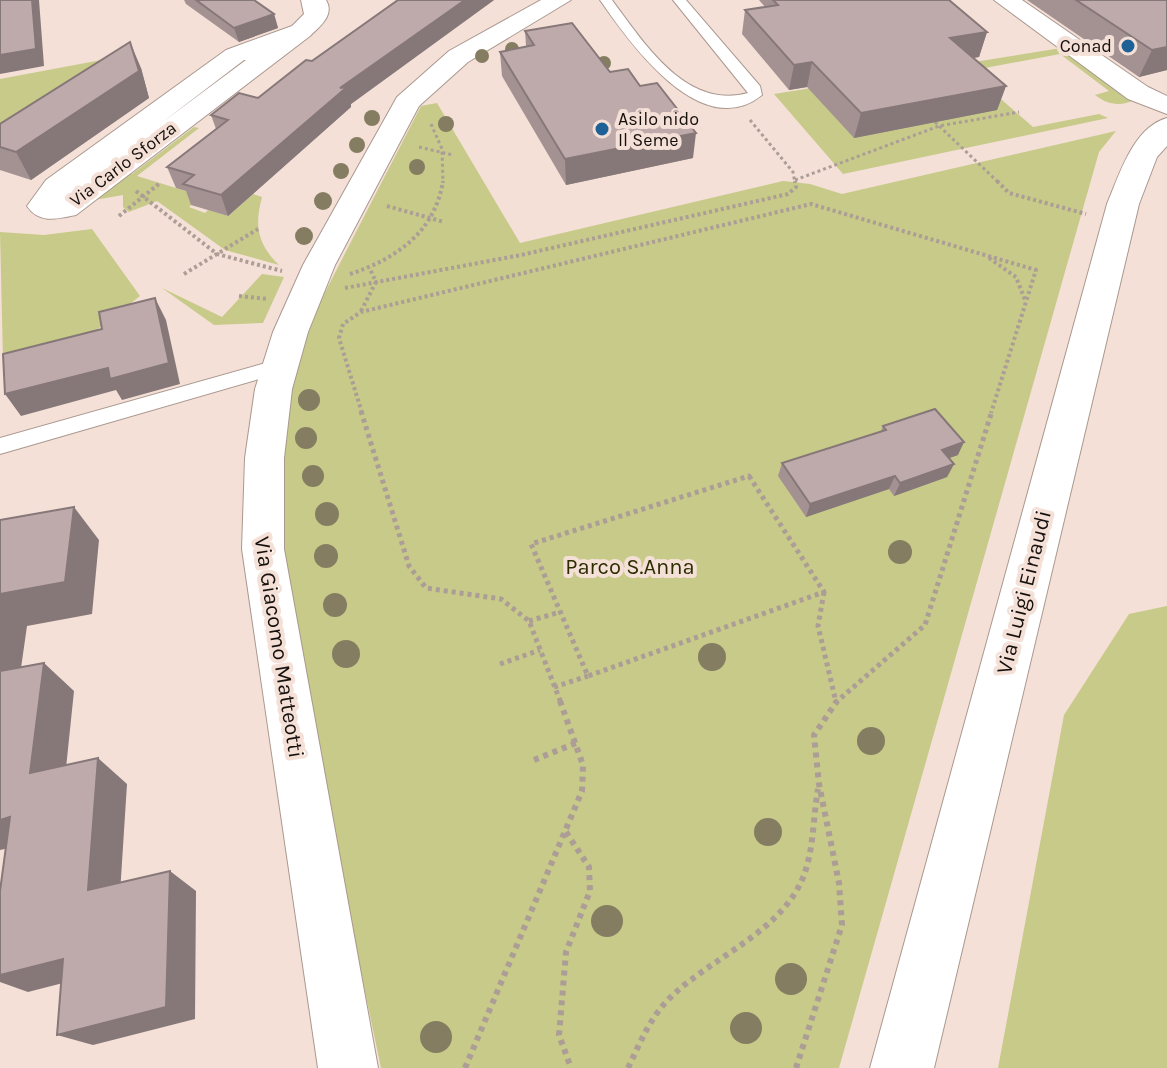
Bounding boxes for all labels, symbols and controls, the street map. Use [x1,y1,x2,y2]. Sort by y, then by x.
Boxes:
place label: Conad [1060,35,1112,57]
marker: Conad [1119,37,1137,55]
place label: Asilo nido Il Seme [618,108,699,151]
street label: Via Carlo Sforza [65,117,181,211]
marker: Asilo nido Il Seme [593,120,611,138]
street label: Via Luigi Einaudi [991,508,1057,677]
street label: Via Giacomo Matteotti [249,534,309,760]
park label: Parco S.Anna [565,554,695,580]

